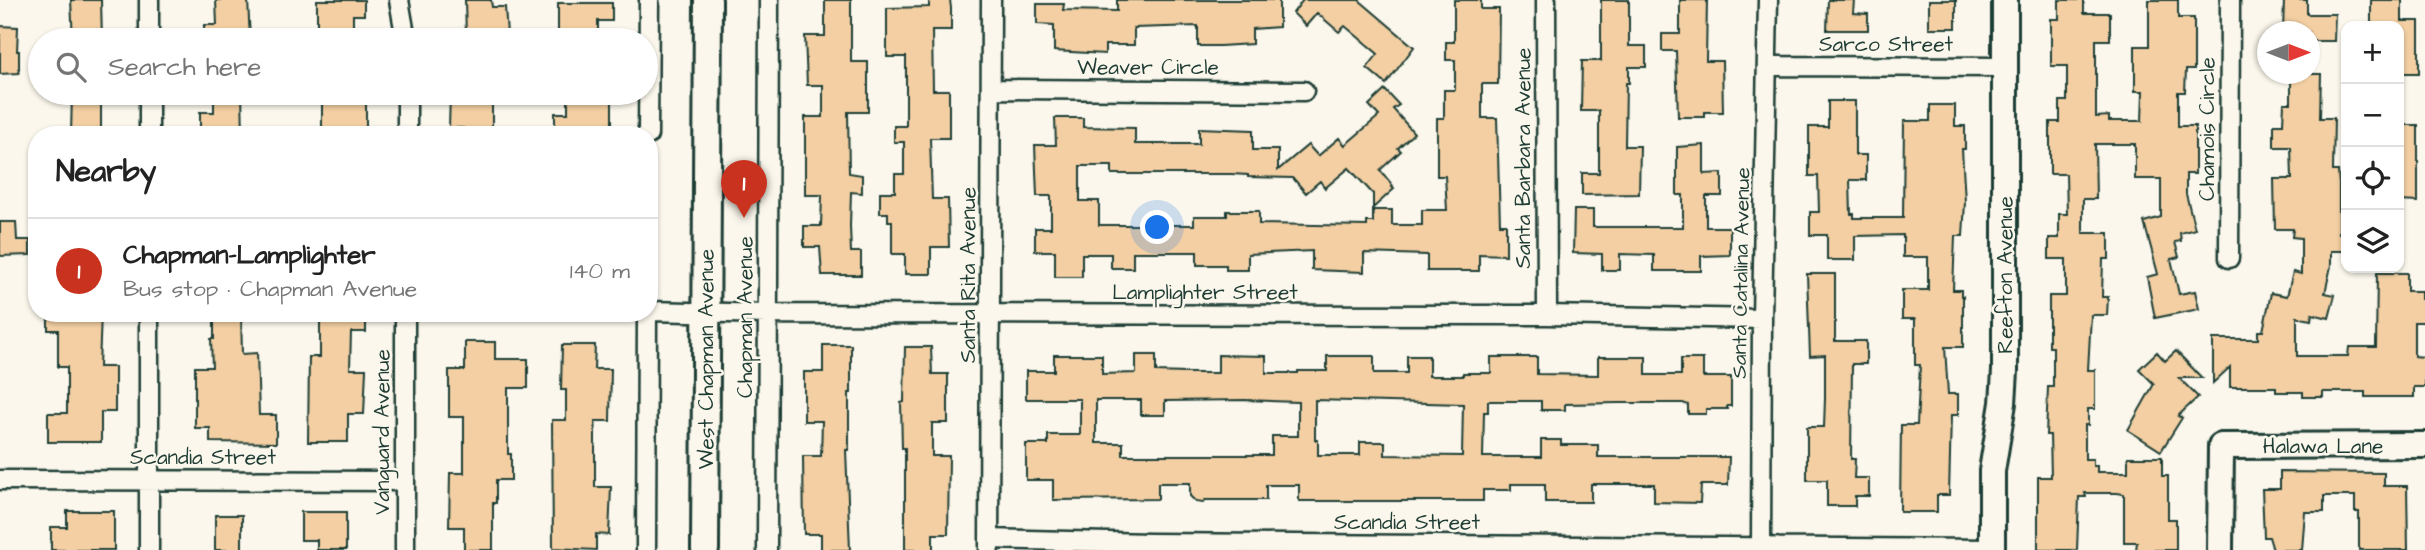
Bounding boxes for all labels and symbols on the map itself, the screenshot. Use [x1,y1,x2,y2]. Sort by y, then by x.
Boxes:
north arrow [2257,21,2320,84]
street label: Sarco Street [1819,30,1954,59]
street label: Santa Barbara Avenue [1509,48,1538,268]
street label: Weaver Circle [1077,53,1219,82]
street label: Chamois Circle [2193,57,2222,201]
pin: 1 [721,160,767,218]
street label: Santa Catalina Avenue [1725,167,1757,379]
street label: Santa Rita Avenue [954,187,983,363]
street label: Reefton Avenue [1991,196,2020,354]
your location [1140,210,1174,244]
street label: Chapman Avenue [731,236,761,398]
street label: West Chapman Avenue [692,249,722,469]
street label: Lamplighter Street [1112,278,1298,309]
street label: Vanguard Avenue [368,349,399,515]
street label: Halawa Lane [2263,432,2383,461]
street label: Scandia Street [130,443,276,472]
street label: Scandia Street [1334,508,1480,537]

